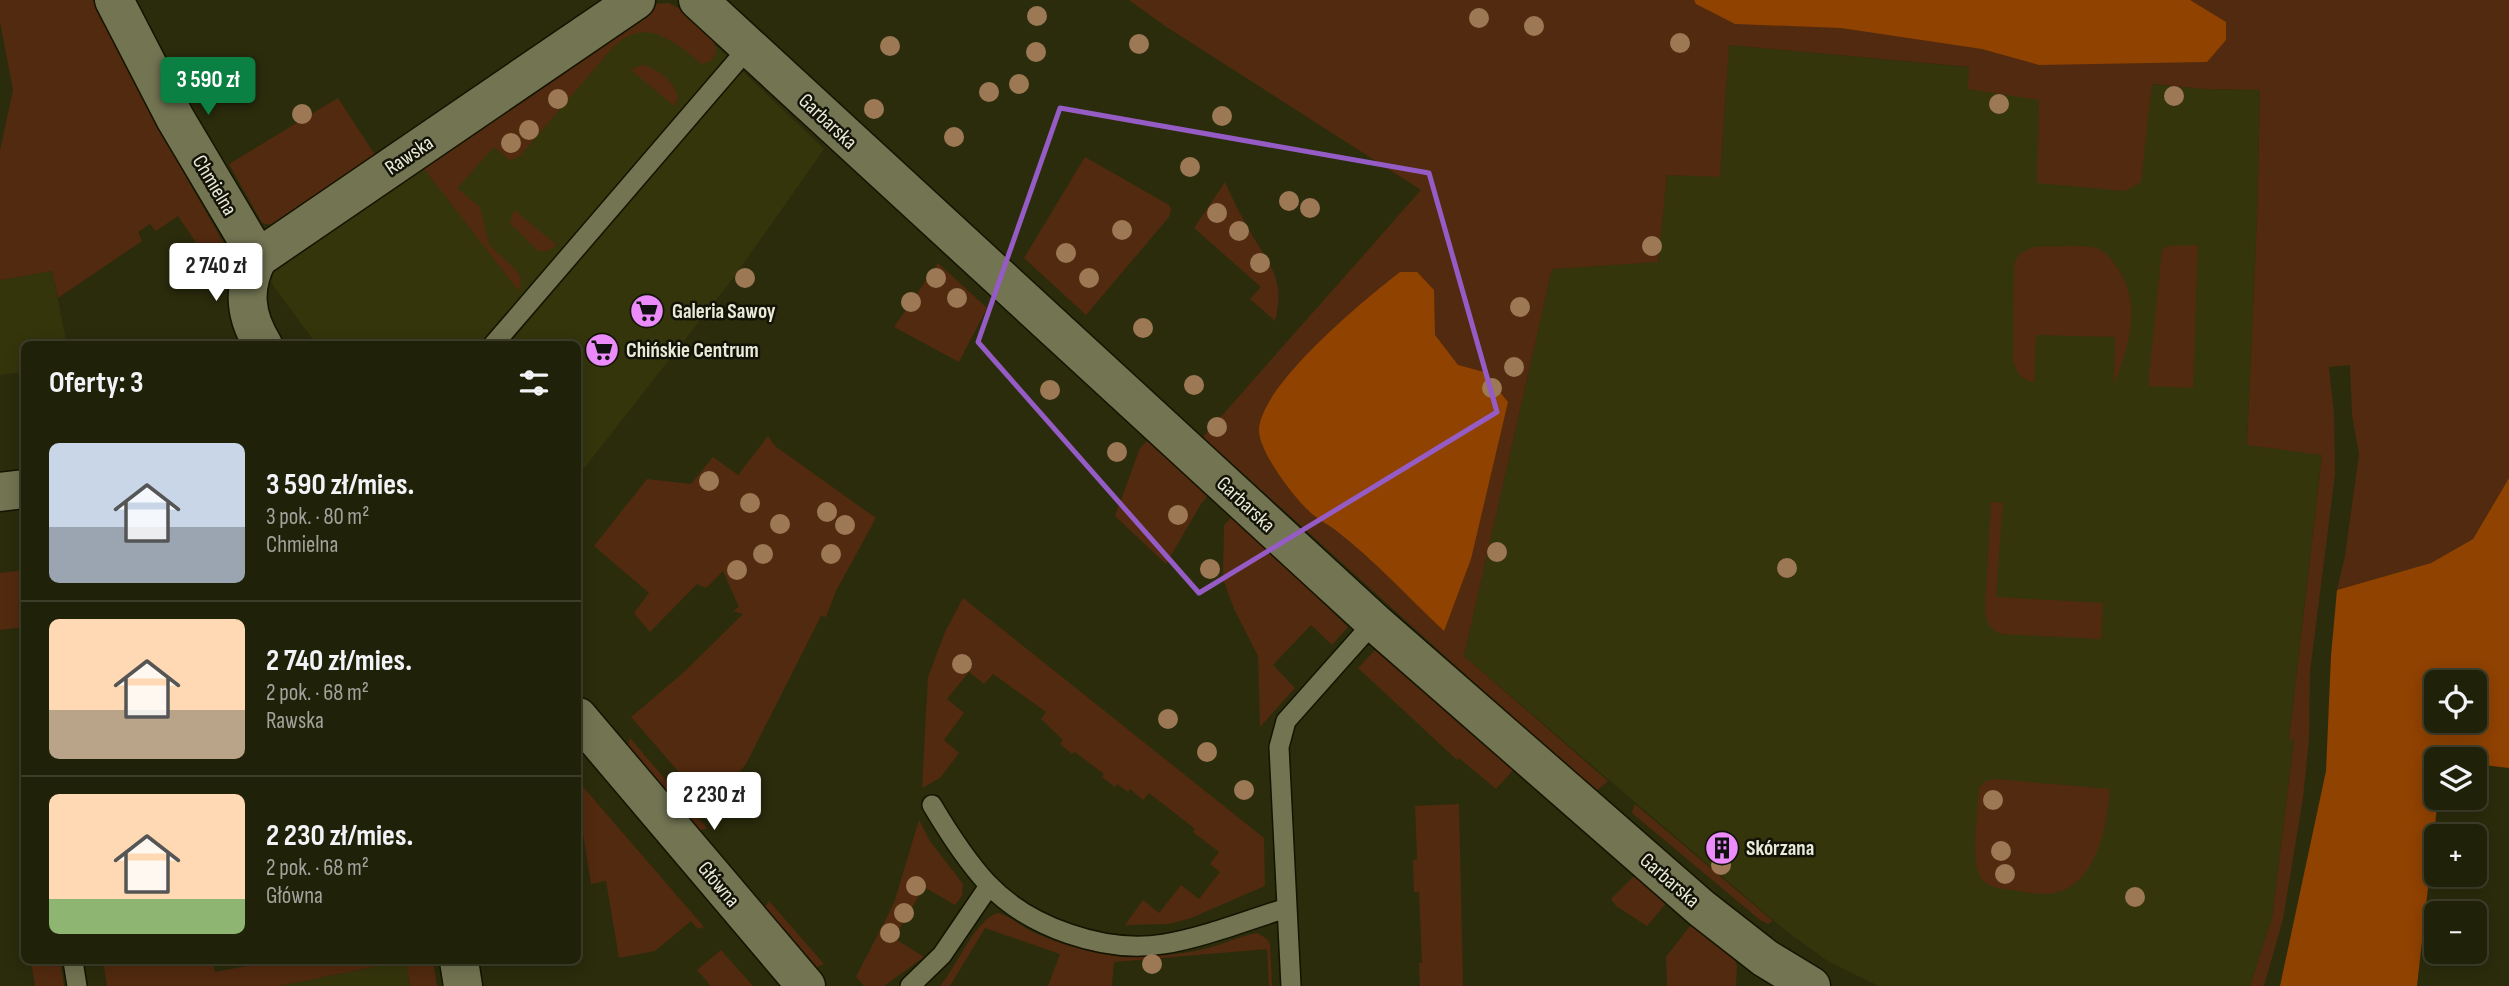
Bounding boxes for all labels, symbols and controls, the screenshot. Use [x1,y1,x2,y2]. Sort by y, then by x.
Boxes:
pin: 3 590 zł [136,58,280,117]
text: 3 590 zł [176,66,240,94]
street label: Garbarska [793,88,862,155]
street label: Rawska [380,130,438,181]
street label: Chmielna [187,151,242,220]
pin: 2 740 zł [144,244,288,303]
text: 2 740 zł [185,252,247,280]
supermarket icon: Galeria Sawoy [628,292,666,330]
place label: Galeria Sawoy [672,299,776,324]
supermarket icon: Chińskie Centrum [583,331,621,369]
place label: Chińskie Centrum [626,338,759,363]
icon: filters [515,364,553,402]
text: Oferty: 3 [49,365,144,401]
text: 3 590 zł/mies. [266,467,414,503]
icon: home [105,471,189,555]
street label: Garbarska [1211,471,1280,538]
text: 3 pok. · 80 m² [266,503,369,531]
text: Chmielna [266,531,338,559]
text: 2 740 zł/mies. [266,643,412,679]
icon: home [105,647,189,731]
map controls [2424,670,2487,964]
button: locate [2424,670,2487,733]
text: 2 pok. · 68 m² [266,679,369,707]
text: Rawska [266,707,324,735]
button: layers [2424,747,2487,810]
pin: 2 230 zł [642,772,786,832]
text: 2 230 zł [683,781,745,809]
text: 2 230 zł/mies. [266,818,413,854]
icon: home [105,822,189,906]
button: + [2424,824,2487,887]
building icon: Skórzana [1703,829,1741,867]
place label: Skórzana [1746,836,1814,861]
street label: Garbarska [1635,848,1705,913]
text: 2 pok. · 68 m² [266,854,369,882]
street label: Główna [692,856,745,912]
text: Główna [266,882,323,910]
button: − [2424,901,2487,964]

